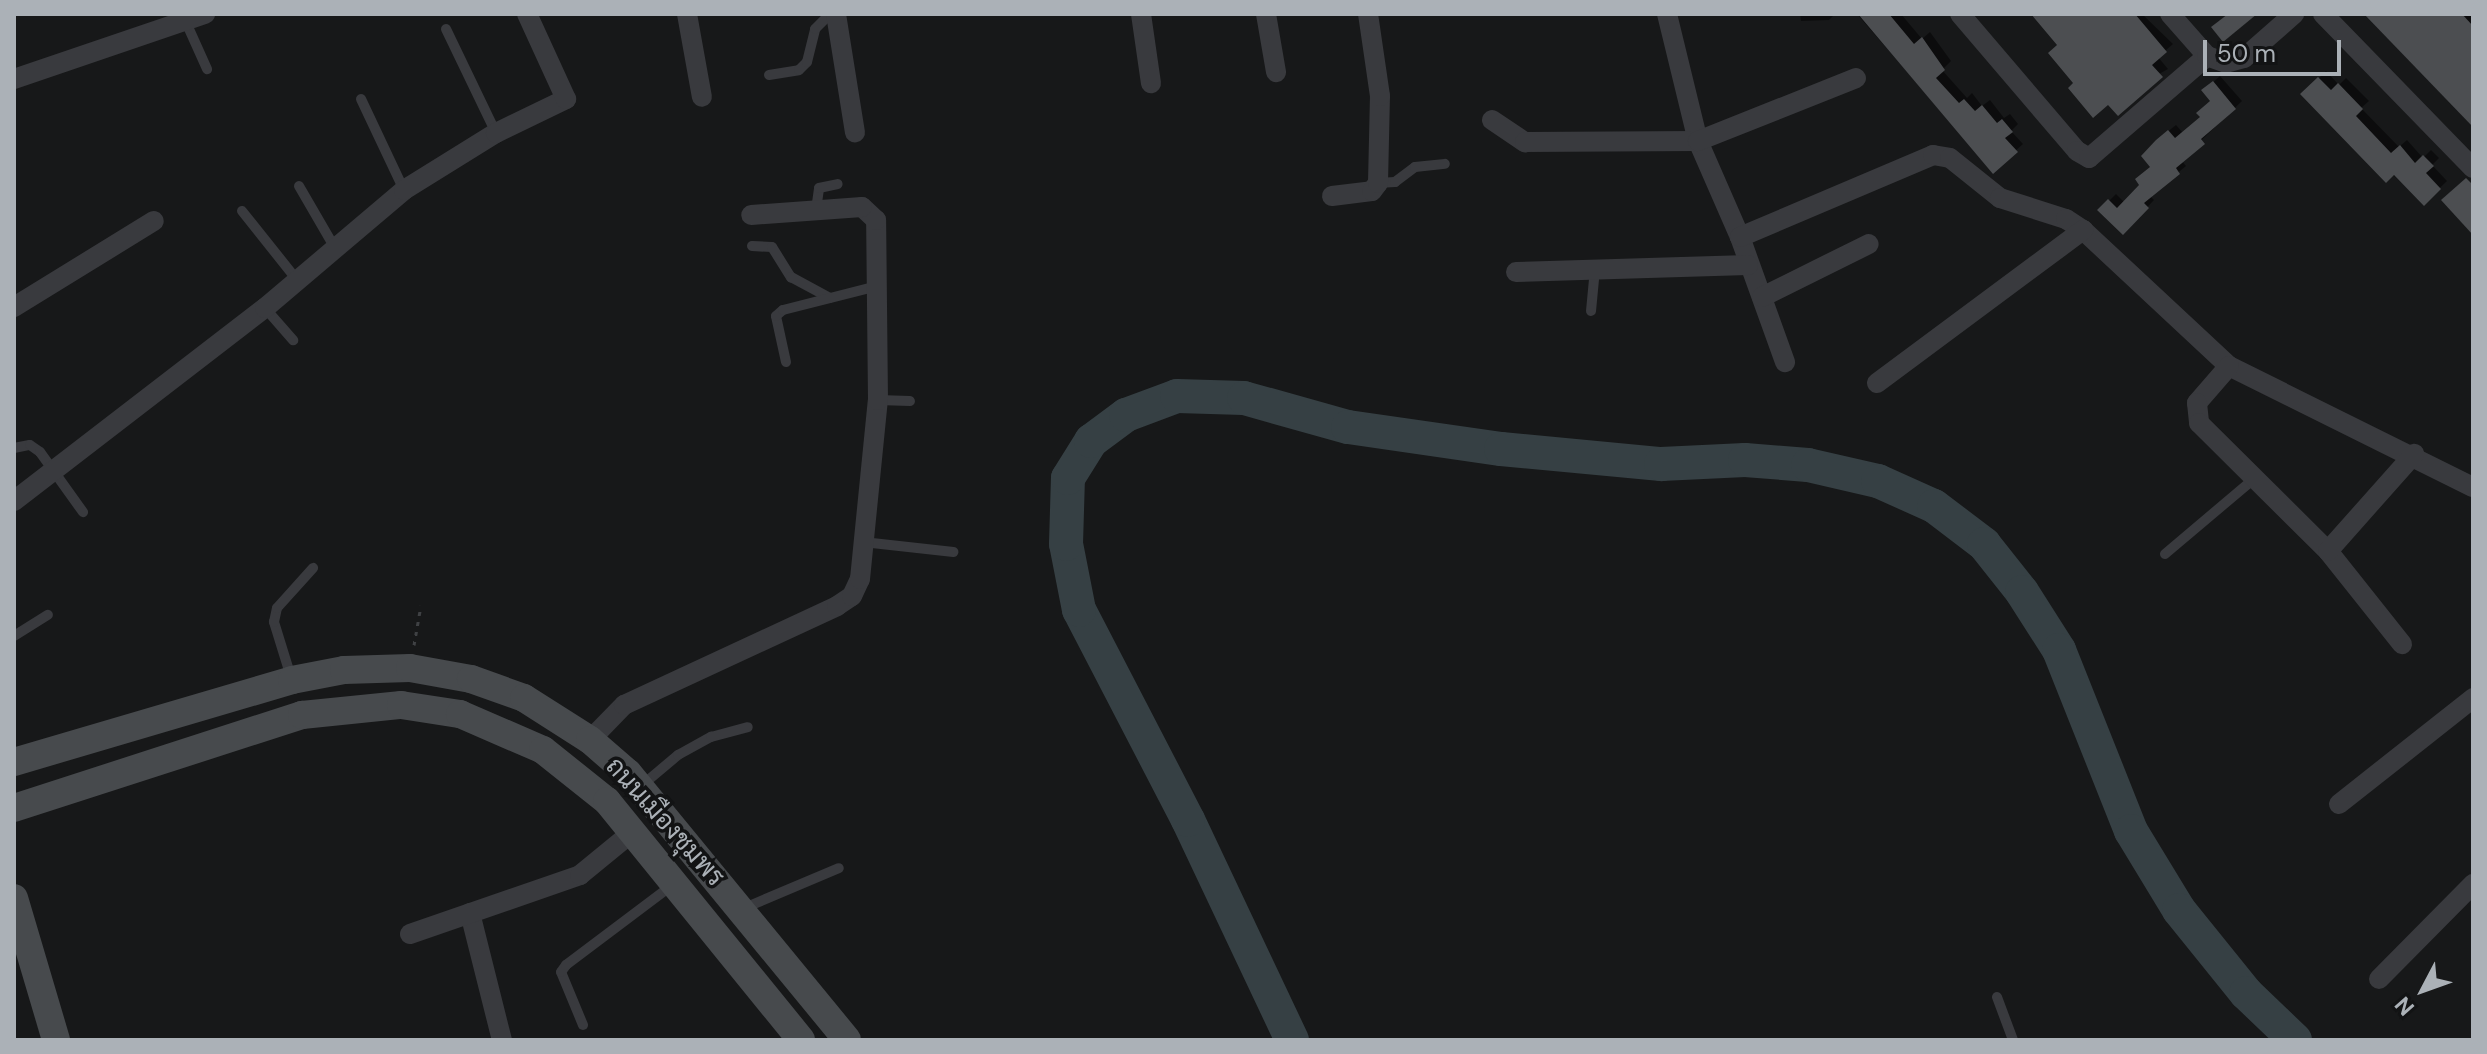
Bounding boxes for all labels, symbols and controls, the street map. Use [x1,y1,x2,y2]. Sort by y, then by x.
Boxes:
scale bar [2207,24,2345,74]
text: 50 m [2217,38,2276,69]
street label: ถนนเมืองชุมพร [599,751,731,893]
north arrow [2383,950,2463,1030]
text: N [2388,991,2421,1022]

